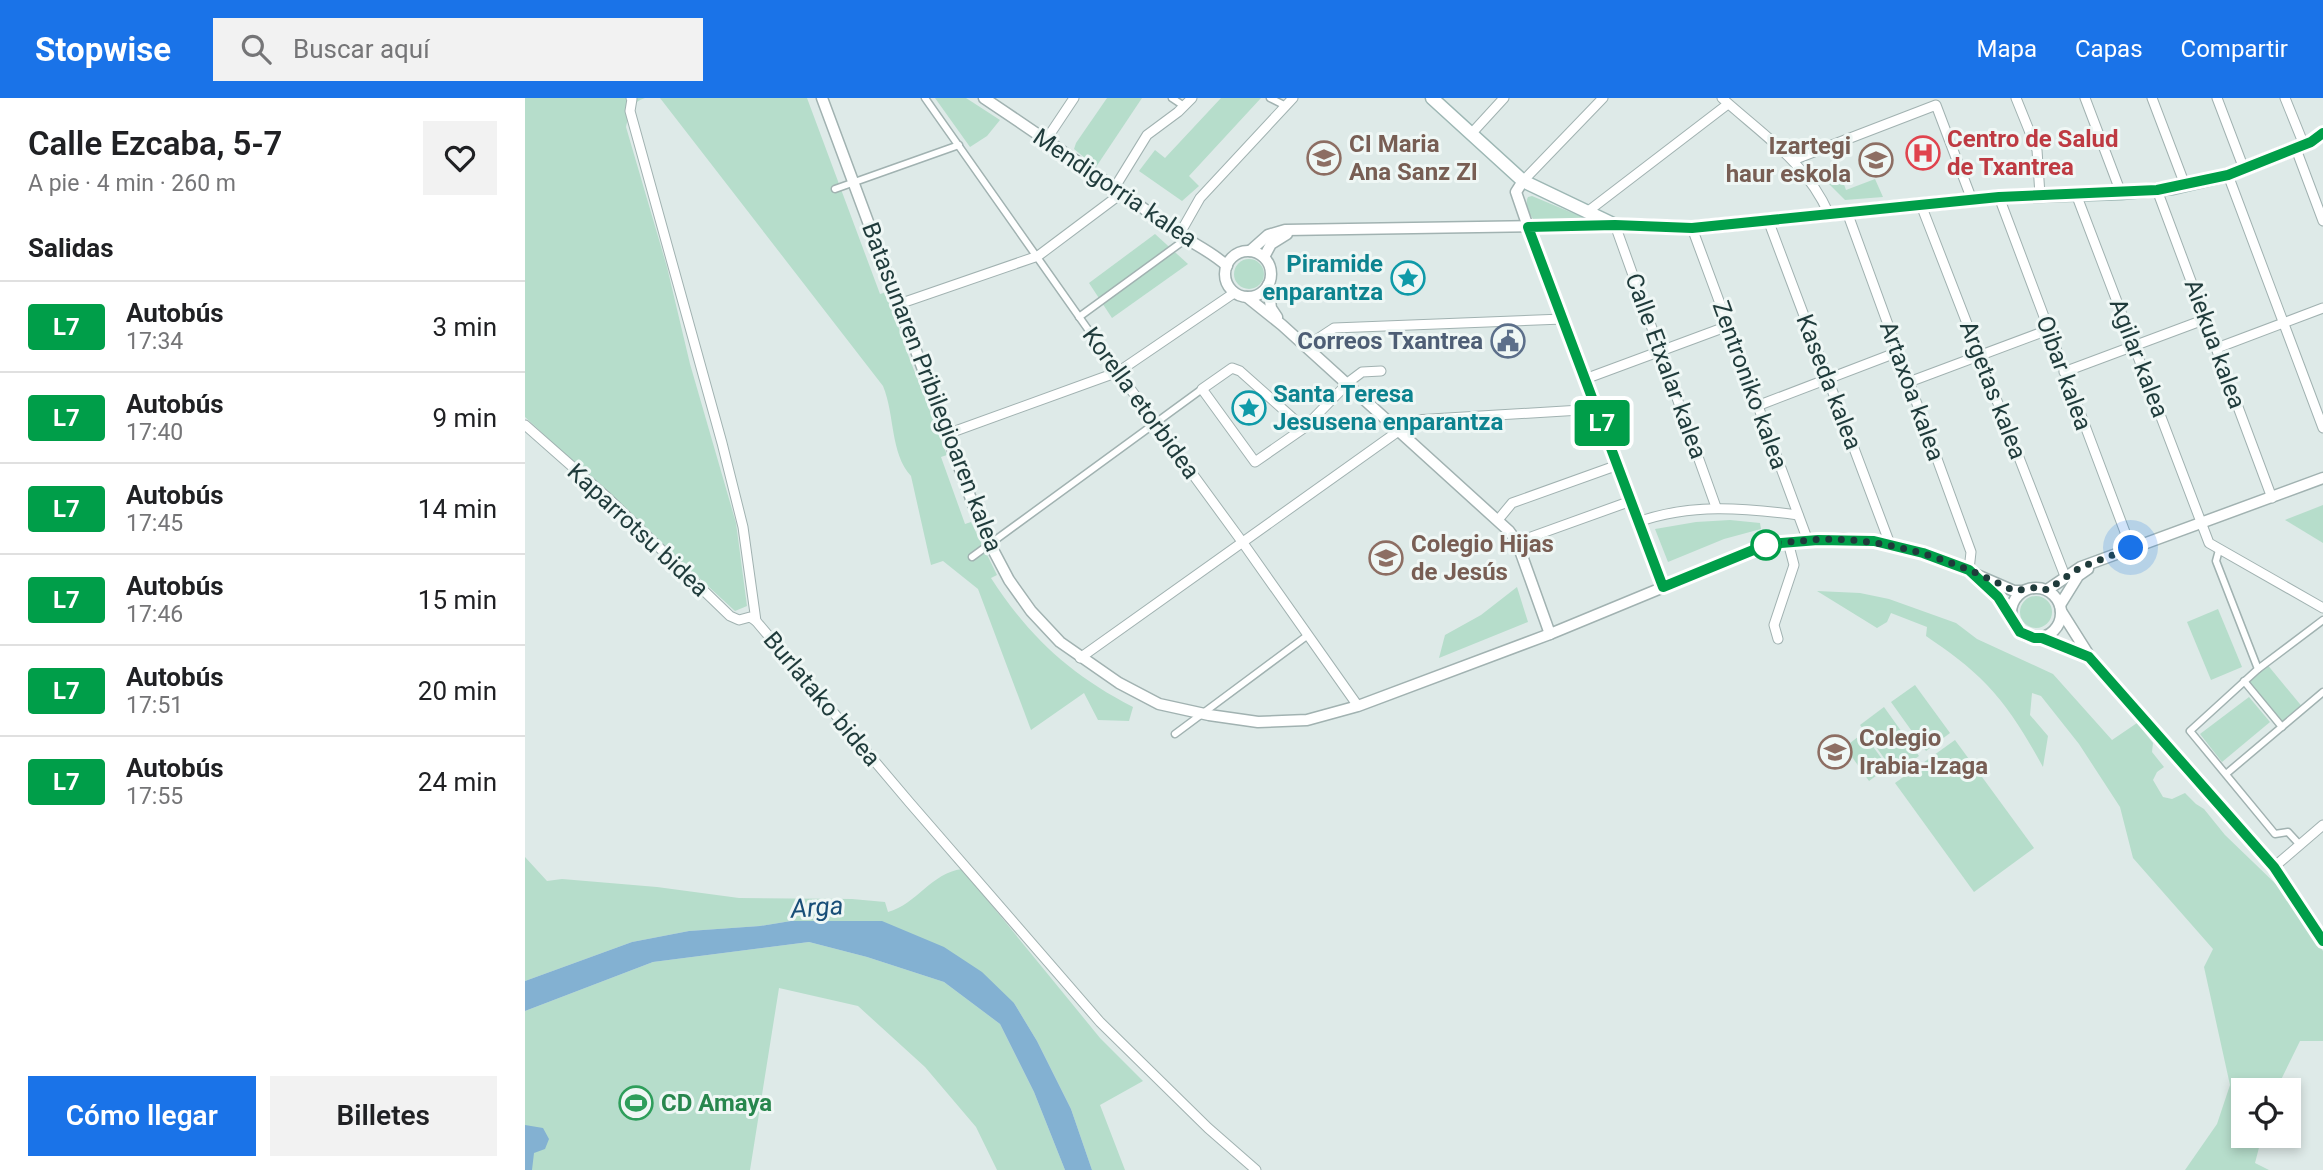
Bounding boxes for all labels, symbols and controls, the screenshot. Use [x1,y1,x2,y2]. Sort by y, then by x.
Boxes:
search box [213,18,703,81]
text: Stopwise [35,30,171,69]
icon: search [237,30,275,68]
text: Buscar aquí [293,34,430,64]
text: Mapa [1976,35,2037,63]
text: Capas [2075,35,2143,63]
text: Compartir [2181,35,2288,63]
button: heart [423,121,497,195]
street label: Mendigorria kalea [1028,123,1202,253]
text: Calle Ezcaba, 5-7 [28,124,282,163]
place label: Centro de Salud de Txantrea [1947,125,2119,181]
place label: CI Maria Ana Sanz ZI [1349,130,1478,186]
place label: Izartegi haur eskola [1726,132,1851,188]
hospital icon: Centro de Salud de Txantrea [1904,134,1942,172]
school or university icon: CI Maria Ana Sanz ZI [1305,139,1343,177]
school or university icon: Izartegi haur eskola [1857,141,1895,179]
text: A pie · 4 min · 260 m [28,170,236,197]
street label: Batasunaren Pribilegioaren kalea [856,218,1008,556]
text: Salidas [28,233,114,263]
place label: Piramide enparantza [1262,250,1383,306]
place icon: Piramide enparantza [1389,259,1427,297]
street label: Calle Etxalar kalea [1619,269,1713,463]
street label: Aiekua kalea [2179,276,2251,412]
street label: Agilar kalea [2104,295,2174,421]
street label: Zentroniko kalea [1707,297,1793,473]
text: Autobús [126,298,224,328]
street label: Kaseda kalea [1790,310,1868,454]
text: 3 min [432,312,497,342]
street label: Oibar kalea [2030,312,2098,434]
text: L7 [53,313,80,341]
street label: Artaxoa kalea [1874,317,1950,465]
street label: Argetas kalea [1954,317,2032,463]
street label: Korella etorbidea [1077,322,1205,484]
public building icon: Correos Txantrea [1489,322,1527,360]
place label: Correos Txantrea [1297,327,1483,355]
text: 17:34 [126,328,183,355]
place label: Santa Teresa Jesusena enparantza [1273,380,1503,436]
text: Autobús [126,389,224,419]
place icon: Santa Teresa Jesusena enparantza [1230,389,1268,427]
line badge: L7 [1571,400,1633,446]
text: 9 min [432,403,497,433]
text: L7 [53,404,80,432]
text: L7 [1589,409,1615,437]
text: 17:40 [126,419,183,446]
street label: Kaparrotsu bidea [562,458,714,602]
text: Autobús [126,480,224,510]
text: 14 min [418,494,497,524]
text: L7 [53,495,80,523]
text: 17:45 [126,510,183,537]
place label: Colegio Hijas de Jesús [1411,530,1554,586]
unlabelled marker [1751,530,1781,560]
your location [2113,530,2148,565]
school or university icon: Colegio Hijas de Jesús [1367,539,1405,577]
text: Autobús [126,571,224,601]
text: 15 min [418,585,497,615]
text: L7 [53,586,80,614]
text: 17:46 [126,601,183,628]
street label: Burlatako bidea [758,626,886,772]
text: Autobús [126,662,224,692]
text: 20 min [418,676,497,706]
text: L7 [53,677,80,705]
text: 17:51 [126,692,183,719]
place label: Colegio Irabia-Izaga [1859,724,1988,780]
school or university icon: Colegio Irabia-Izaga [1816,733,1854,771]
text: Autobús [126,753,224,783]
text: 24 min [418,767,497,797]
text: L7 [53,768,80,796]
text: 17:55 [126,783,183,810]
water label: Arga [788,890,844,924]
button: Cómo llegar [28,1076,256,1156]
button: Billetes [270,1076,497,1156]
map controls [2231,1078,2301,1148]
button: locate [2231,1078,2301,1148]
sports icon: CD Amaya [617,1084,655,1122]
place label: CD Amaya [661,1089,772,1117]

